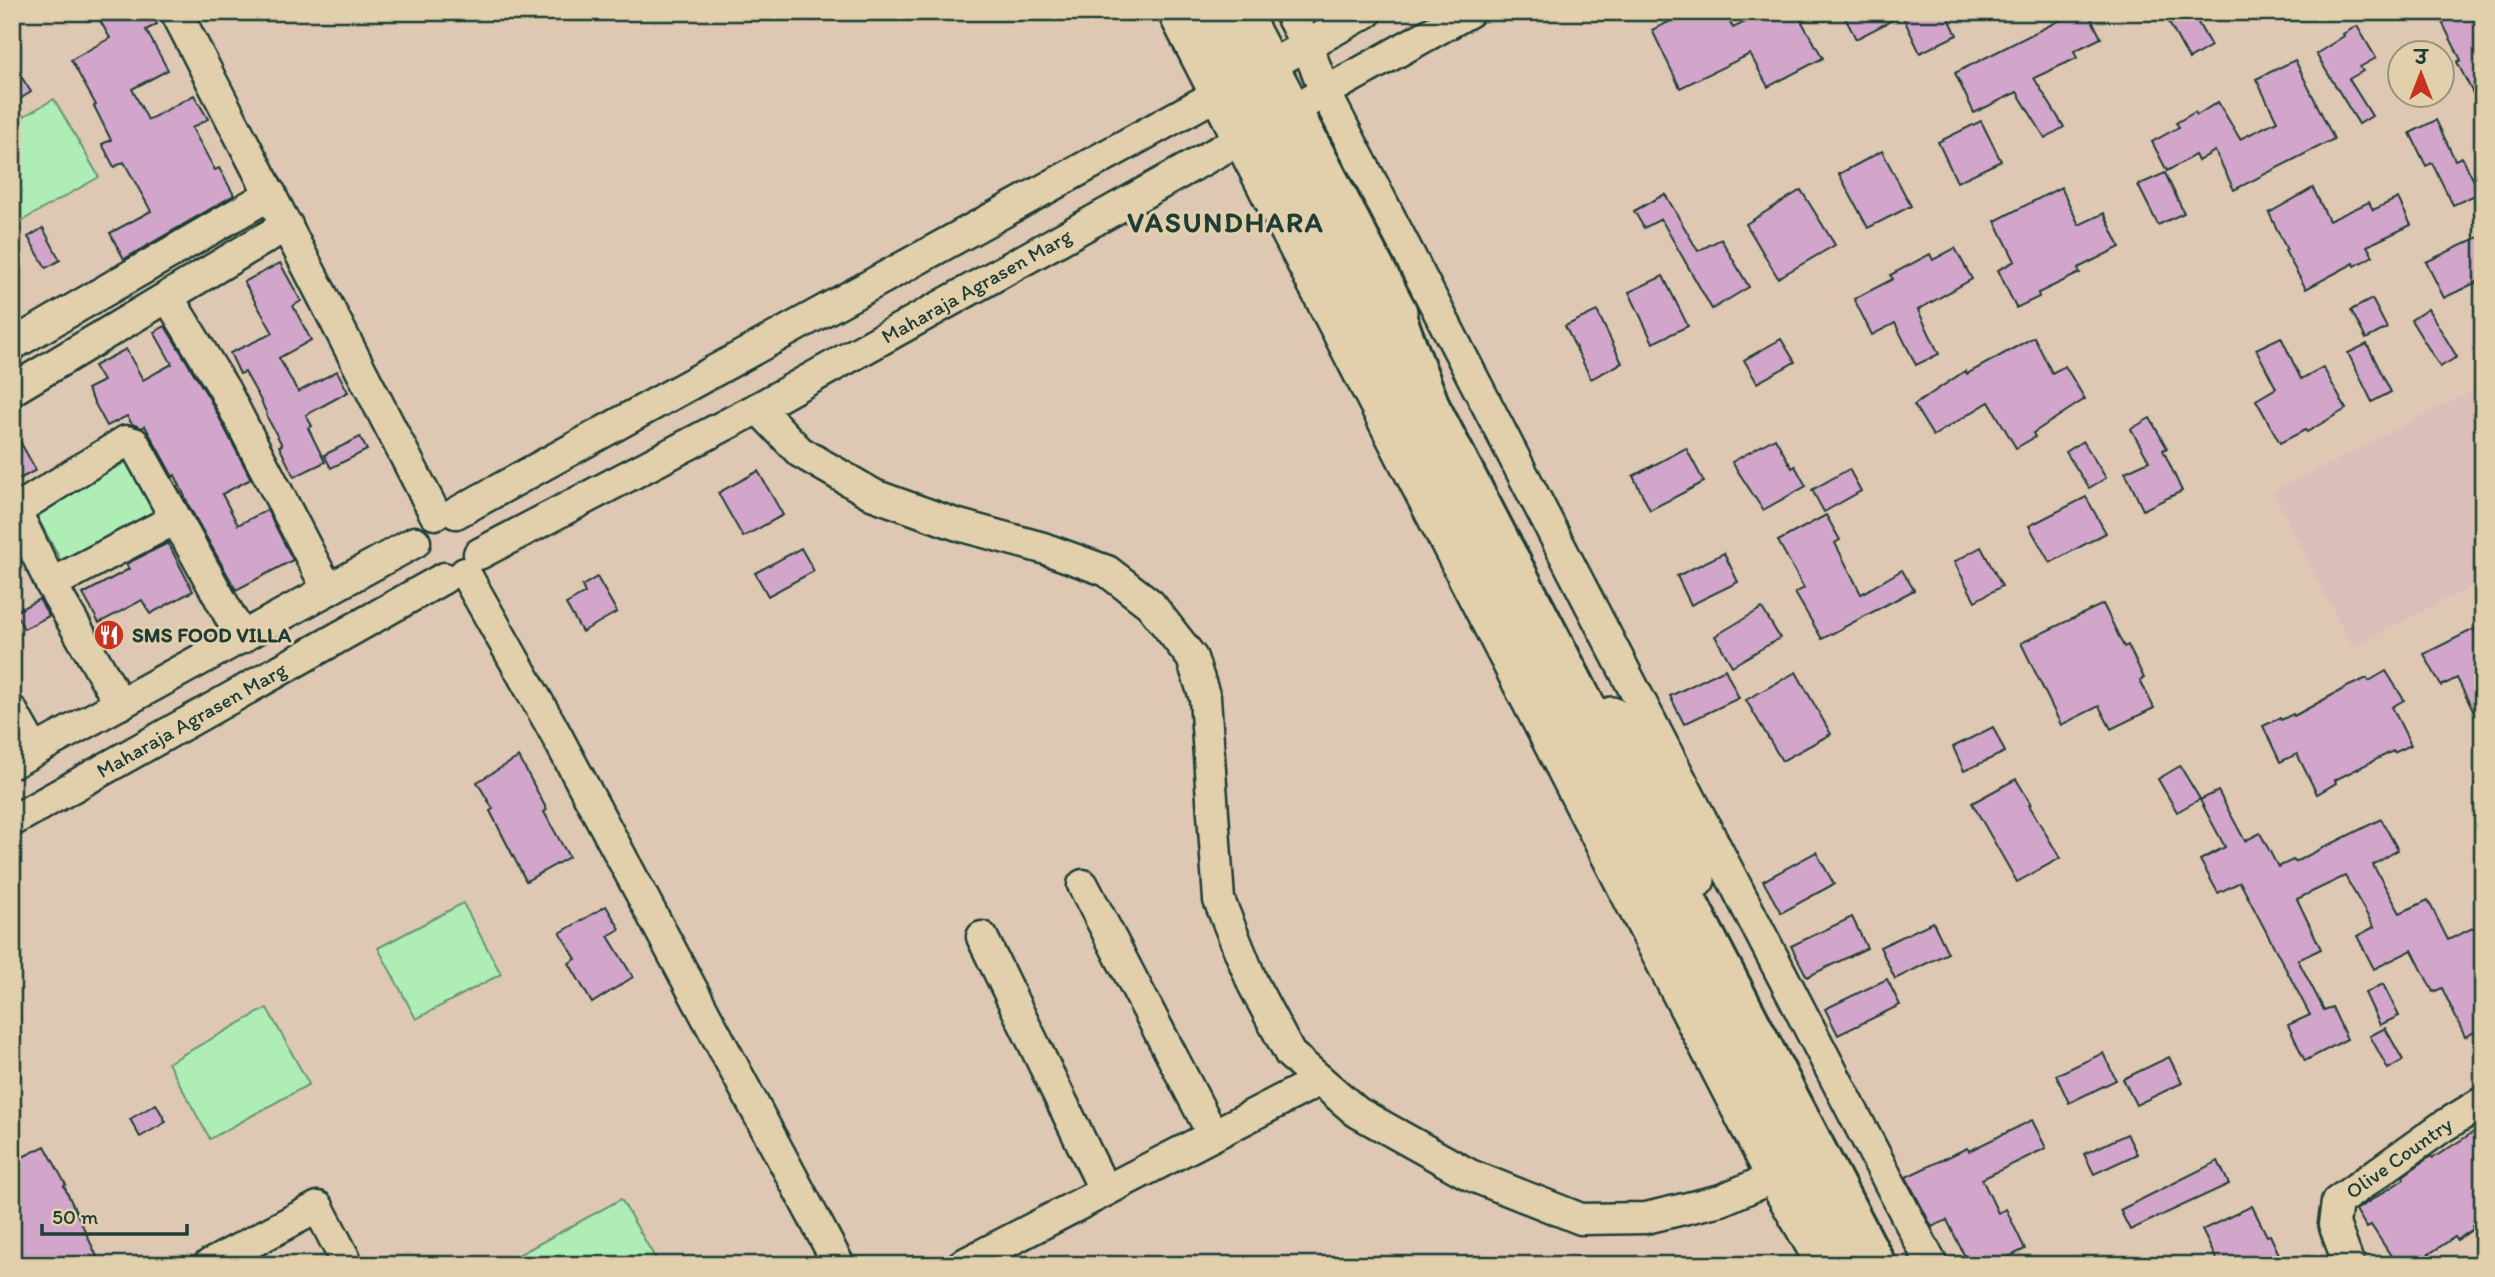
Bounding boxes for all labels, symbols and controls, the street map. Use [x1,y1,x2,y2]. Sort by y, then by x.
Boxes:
north arrow [2386,38,2456,108]
text: उ [2413,46,2430,69]
district label: VASUNDHARA [1127,205,1325,239]
street label: Maharaja Agrasen Marg [877,223,1076,349]
restaurant icon: SMS FOOD VILLA [92,618,126,652]
place label: SMS FOOD VILLA [132,622,292,647]
street label: Maharaja Agrasen Marg [92,656,291,783]
street label: Olive Country [2341,1111,2456,1204]
scale bar [42,1193,187,1237]
text: 50 m [52,1204,99,1229]

